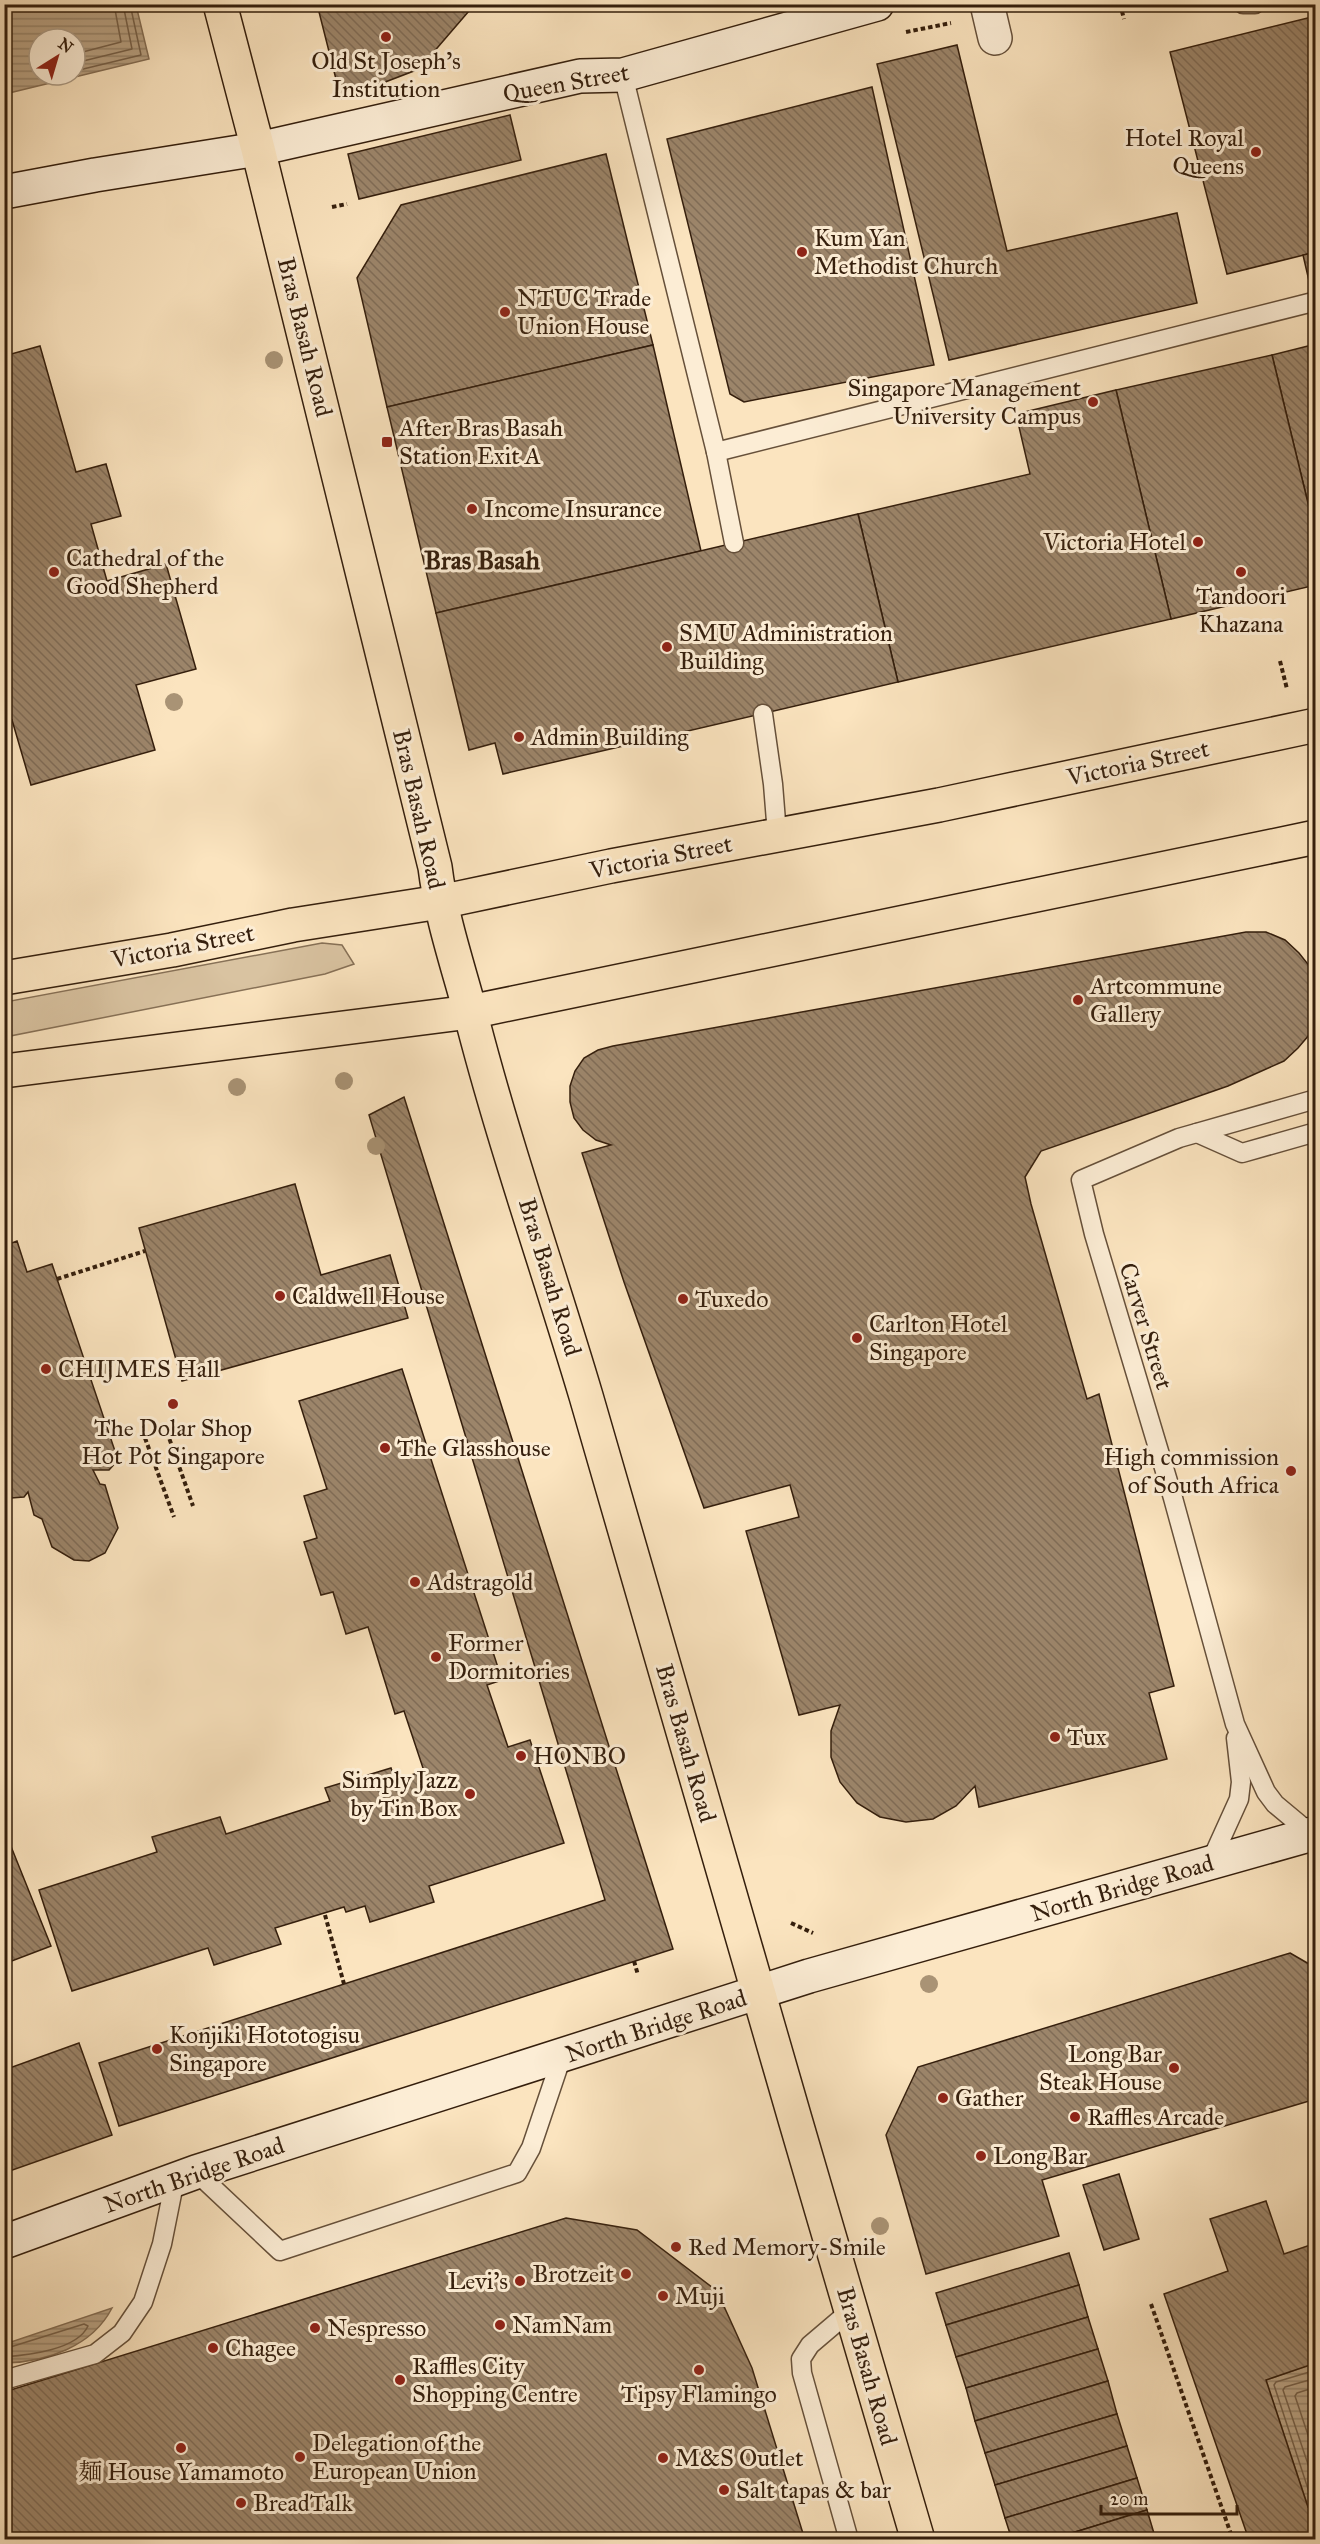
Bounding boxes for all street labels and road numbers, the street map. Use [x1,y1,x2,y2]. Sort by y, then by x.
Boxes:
street label: Queen Street [501,57,632,109]
street label: Bras Basah Road [271,254,339,420]
street label: Bras Basah Road [386,726,452,892]
street label: Victoria Street [1063,733,1212,793]
street label: Victoria Street [586,828,735,886]
street label: Victoria Street [108,917,257,975]
street label: Bras Basah Road [512,1194,588,1360]
street label: Carver Street [1113,1259,1180,1393]
street label: Bras Basah Road [649,1660,723,1826]
street label: North Bridge Road [1027,1848,1217,1928]
street label: North Bridge Road [562,1983,750,2069]
street label: North Bridge Road [100,2130,288,2220]
street label: Bras Basah Road [830,2283,904,2449]

